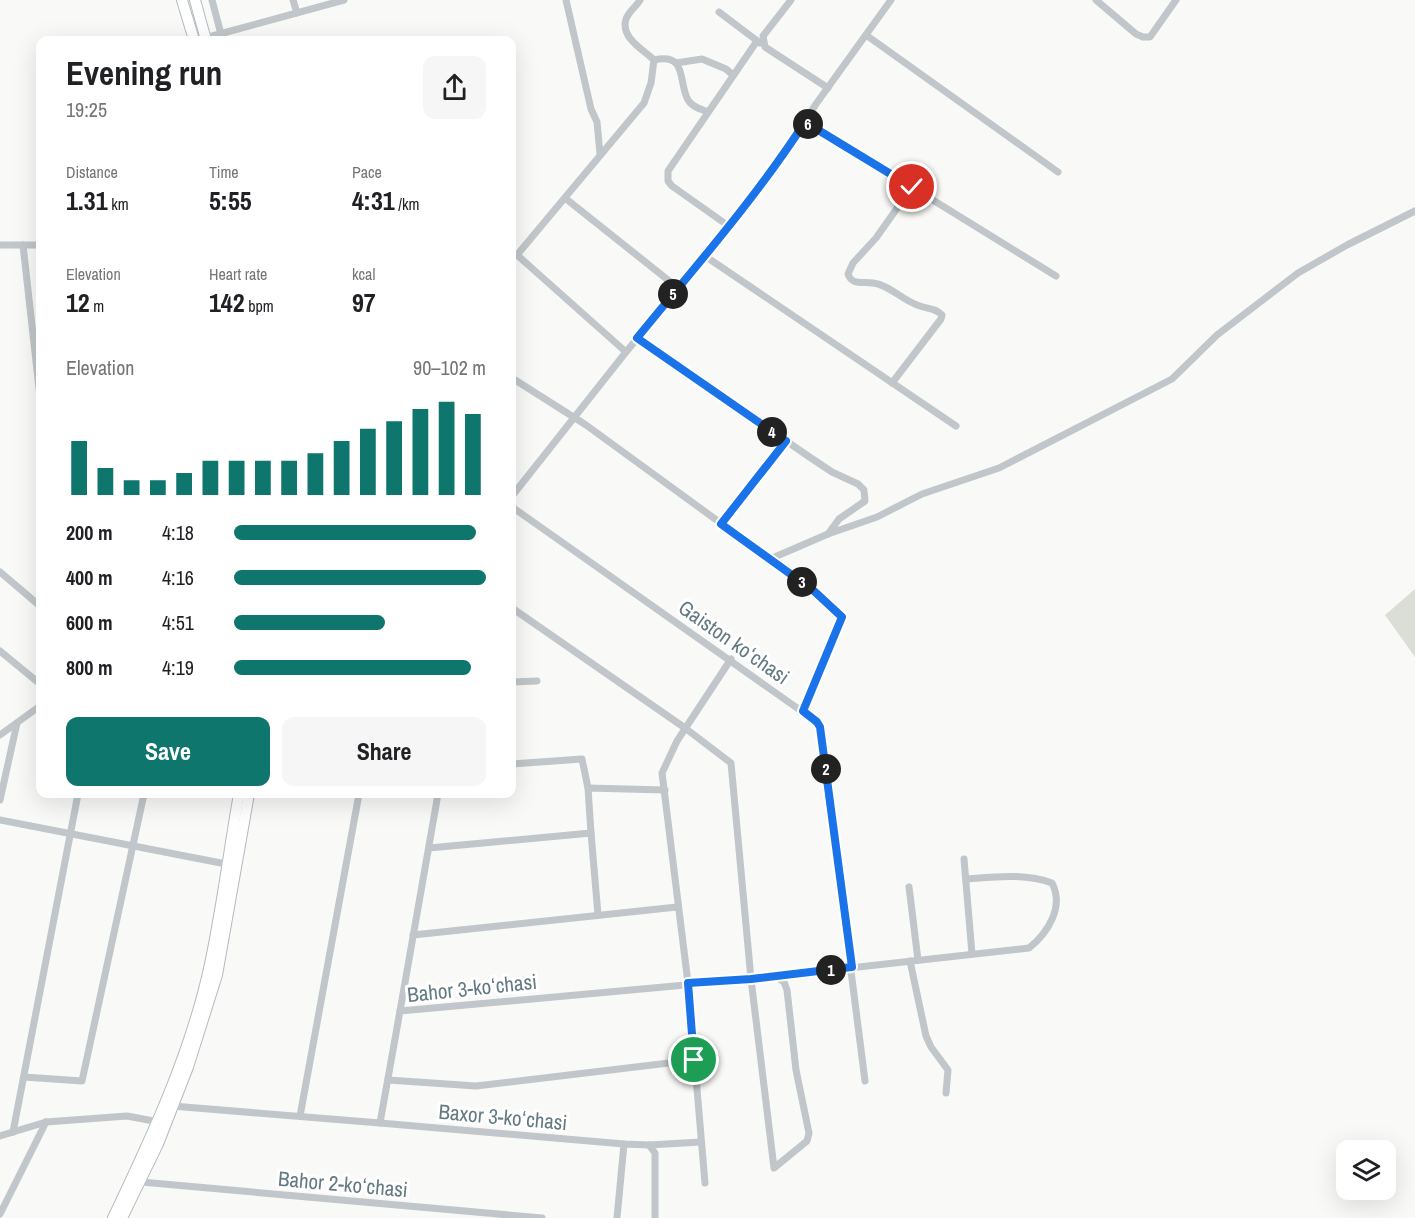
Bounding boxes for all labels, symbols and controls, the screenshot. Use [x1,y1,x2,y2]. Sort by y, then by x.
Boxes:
text: Evening run [66,51,222,95]
button: share [423,56,486,119]
text: 19:25 [66,96,107,123]
pin: 6 [793,109,823,139]
text: 6 [804,113,812,135]
text: Distance [66,161,118,183]
text: Time [209,161,239,183]
text: Pace [352,161,382,183]
pin [886,161,937,212]
icon: check [895,170,928,203]
text: 1.31 [66,183,108,218]
text: 5:55 [209,183,252,218]
text: 4:31 [352,183,395,218]
text: km [108,193,129,215]
text: /km [395,193,419,215]
text: Elevation [66,263,121,285]
text: Heart rate [209,263,267,285]
text: kcal [352,263,375,285]
pin: 5 [658,279,688,309]
text: 5 [669,283,677,305]
text: 12 [66,285,90,320]
text: 142 [209,285,245,320]
text: 97 [352,285,376,320]
text: m [90,295,104,317]
text: bpm [245,295,274,317]
text: Elevation [66,354,134,381]
text: 90–102 m [413,354,486,381]
pin: 4 [757,417,787,447]
text: 4 [768,421,776,443]
text: 200 m [66,519,113,546]
text: 4:18 [162,519,194,546]
text: 400 m [66,564,113,591]
text: 4:16 [162,564,194,591]
pin: 3 [787,567,817,597]
text: 3 [798,571,806,593]
street label: Gaiston koʻchasi [673,593,795,691]
text: 600 m [66,609,113,636]
text: 4:51 [162,609,194,636]
text: 800 m [66,654,113,681]
text: 4:19 [162,654,194,681]
button: Save [66,717,270,786]
button: Share [282,717,486,786]
pin: 2 [811,754,841,784]
text: 2 [822,758,830,780]
pin: 1 [816,955,846,985]
text: 1 [827,959,835,981]
street label: Bahor 3-koʻchasi [406,967,538,1009]
pin [668,1034,719,1085]
icon: arrive [677,1043,710,1076]
street label: Baxor 3-koʻchasi [437,1097,569,1137]
map controls [1336,1140,1396,1200]
button: layers [1336,1140,1396,1200]
street label: Bahor 2-koʻchasi [277,1164,409,1204]

